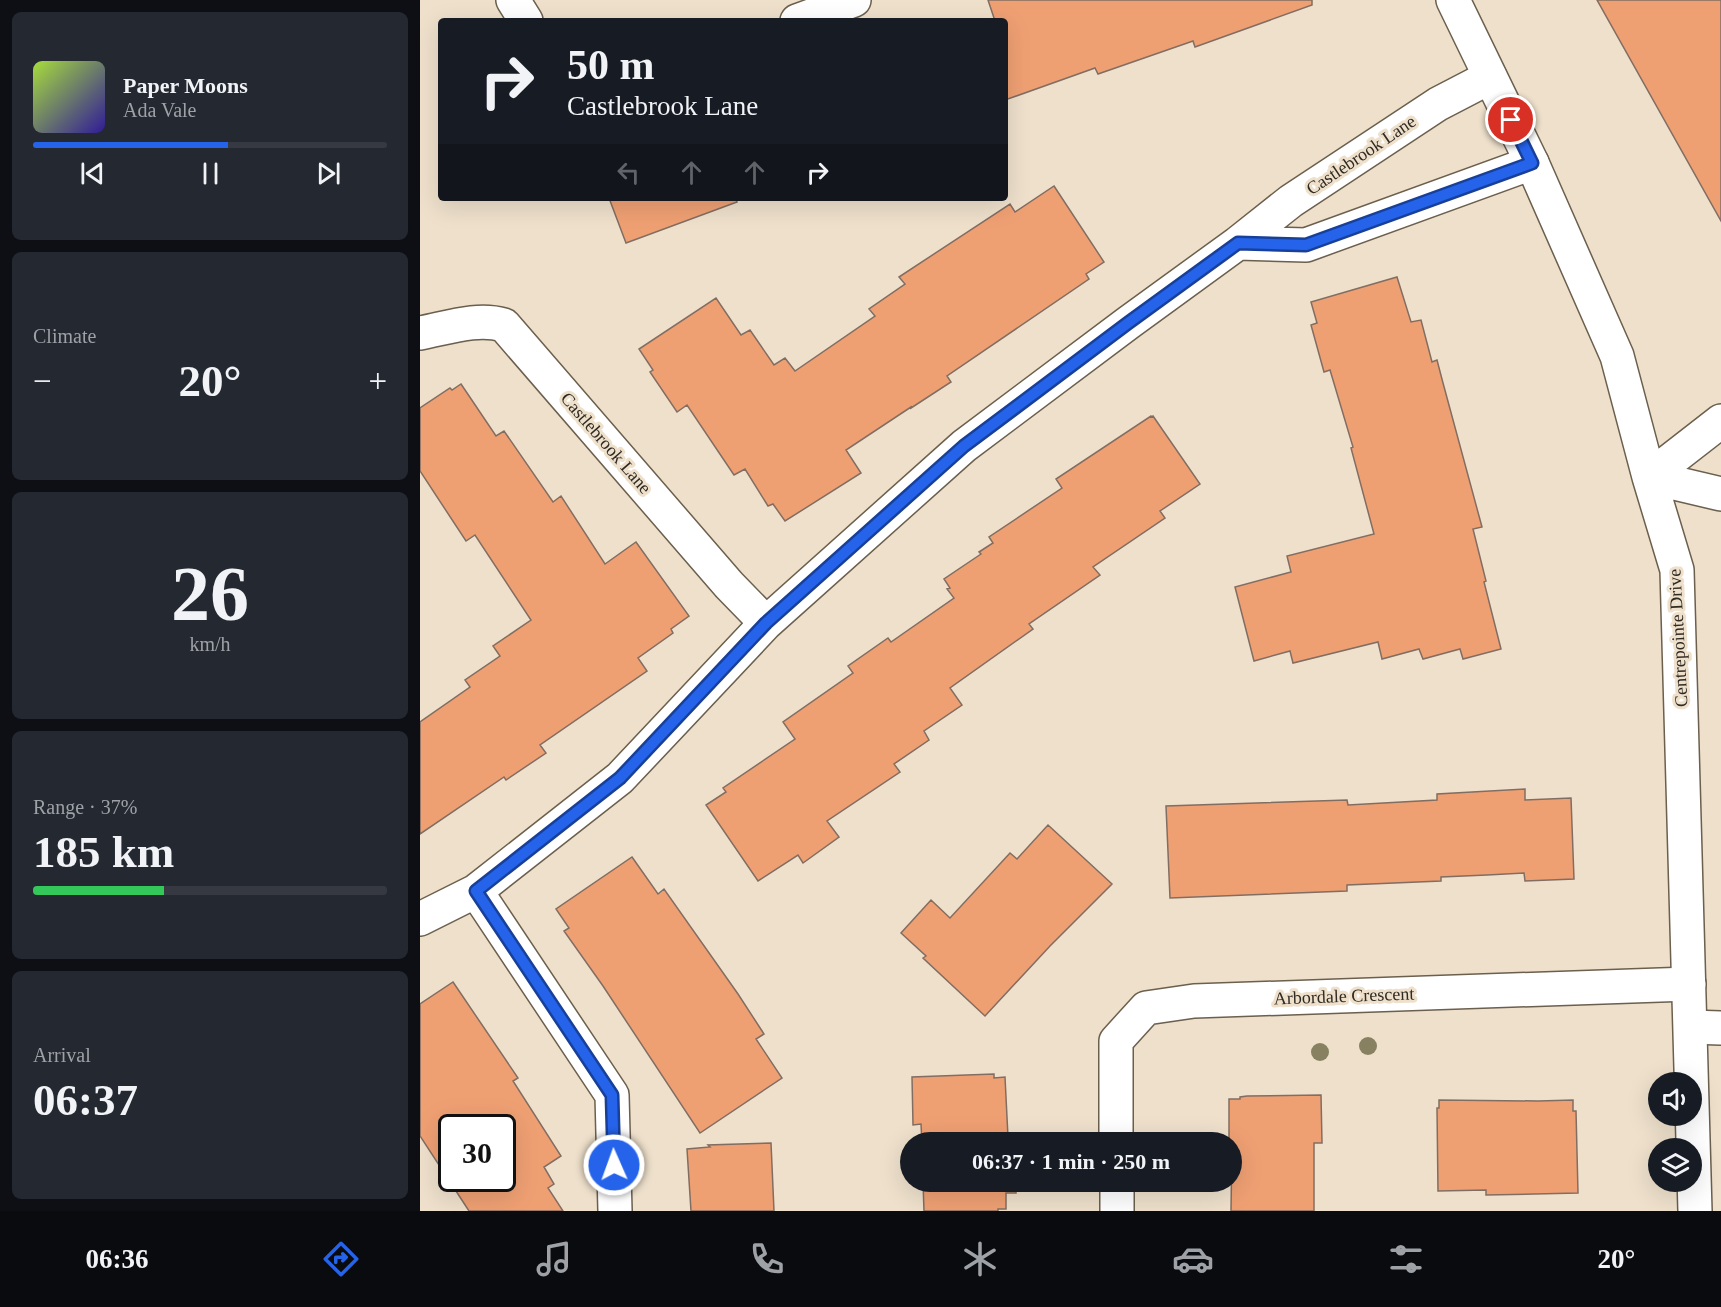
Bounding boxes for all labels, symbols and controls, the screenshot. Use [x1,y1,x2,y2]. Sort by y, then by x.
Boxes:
icon: right [468,42,546,120]
text: 50 m [567,42,655,88]
text: Paper Moons [123,73,248,98]
text: Castlebrook Lane [567,91,758,121]
pin [1485,94,1536,145]
text: Ada Vale [123,99,197,121]
icon: arrive [1494,103,1527,136]
street label: Castlebrook Lane [1303,111,1419,199]
icon: left [612,156,645,189]
icon: ahead [675,156,708,189]
icon: ahead [738,156,771,189]
icon: right [801,156,834,189]
icon: previous [76,157,109,190]
icon: pause [194,157,227,190]
icon: next [312,157,345,190]
text: Climate [33,325,96,347]
text: 20° [179,356,242,406]
text: − [33,363,52,399]
text: + [368,363,387,399]
street label: Castlebrook Lane [557,388,655,498]
text: 26 [171,550,249,637]
street label: Centrepointe Drive [1664,568,1692,708]
text: km/h [189,633,231,655]
text: Range · 37% [33,796,137,818]
text: 185 km [33,827,174,877]
street label: Arbordale Crescent [1273,984,1415,1008]
text: Arrival [33,1044,91,1066]
map controls [1648,1072,1702,1192]
button: sound [1648,1072,1702,1126]
text: 06:37 [33,1075,138,1125]
speed limit sign: 30 [438,1114,516,1192]
position arrow [582,1133,646,1197]
button: layers [1648,1138,1702,1192]
text: 06:37 · 1 min · 250 m [972,1149,1170,1174]
icon: directions [320,1238,362,1280]
icon: music [533,1238,575,1280]
icon: phone [746,1238,788,1280]
icon: climate [959,1238,1001,1280]
icon: car [1172,1238,1214,1280]
icon: filters [1385,1238,1427,1280]
text: 06:36 [86,1244,149,1274]
text: 20° [1598,1244,1635,1274]

